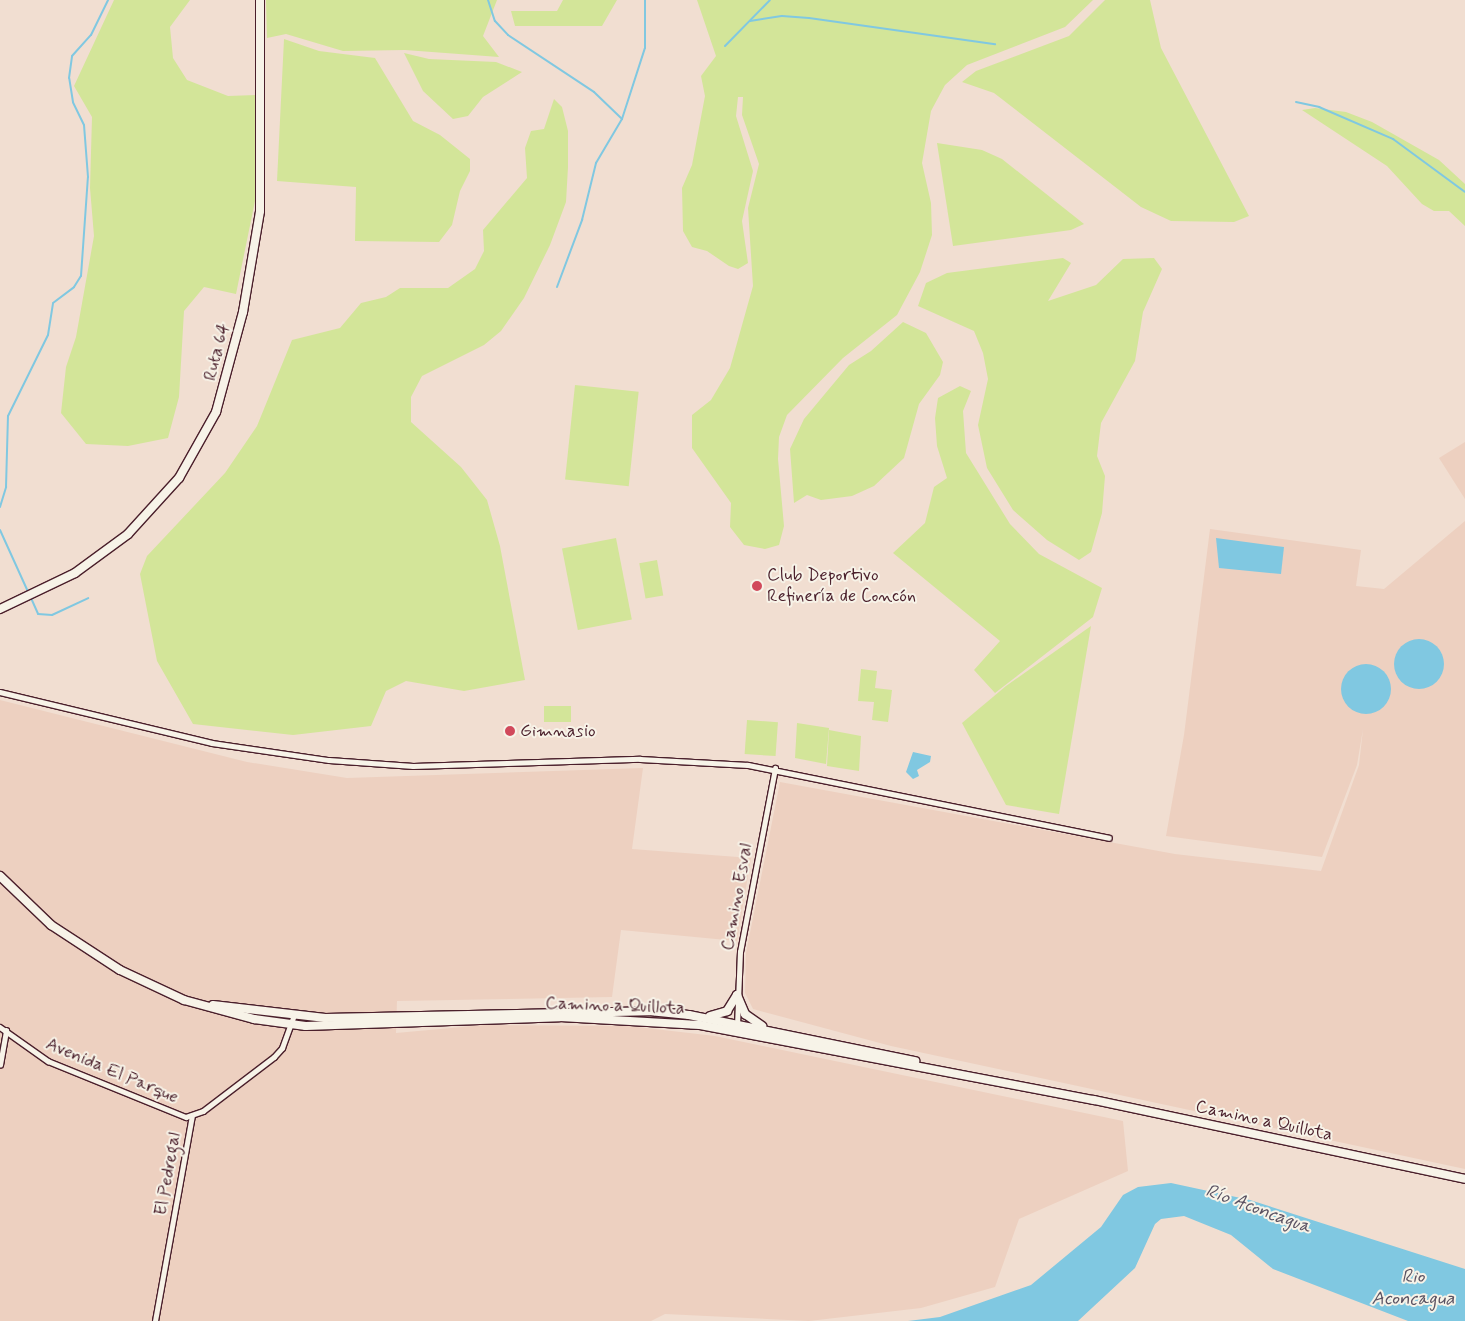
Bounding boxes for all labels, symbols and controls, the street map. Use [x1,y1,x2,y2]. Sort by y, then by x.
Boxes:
street label: Ruta 64 [199,321,235,383]
place label: Club Deportivo Refinería de Concón [767,565,916,608]
marker: Club Deportivo Refinería de Concón [751,580,763,592]
place label: Gimnasio [520,720,596,742]
marker: Gimnasio [504,725,516,737]
street label: Camino Esval [717,842,757,952]
street label: Camino a Quillota [544,993,686,1019]
street label: Avenida El Parque [45,1034,179,1108]
street label: Camino a Quillota [1192,1096,1336,1146]
street label: El Pedregal [150,1130,186,1218]
water label: Río Aconcagua [1201,1179,1315,1239]
water label: Rio Aconcagua [1372,1266,1454,1310]

